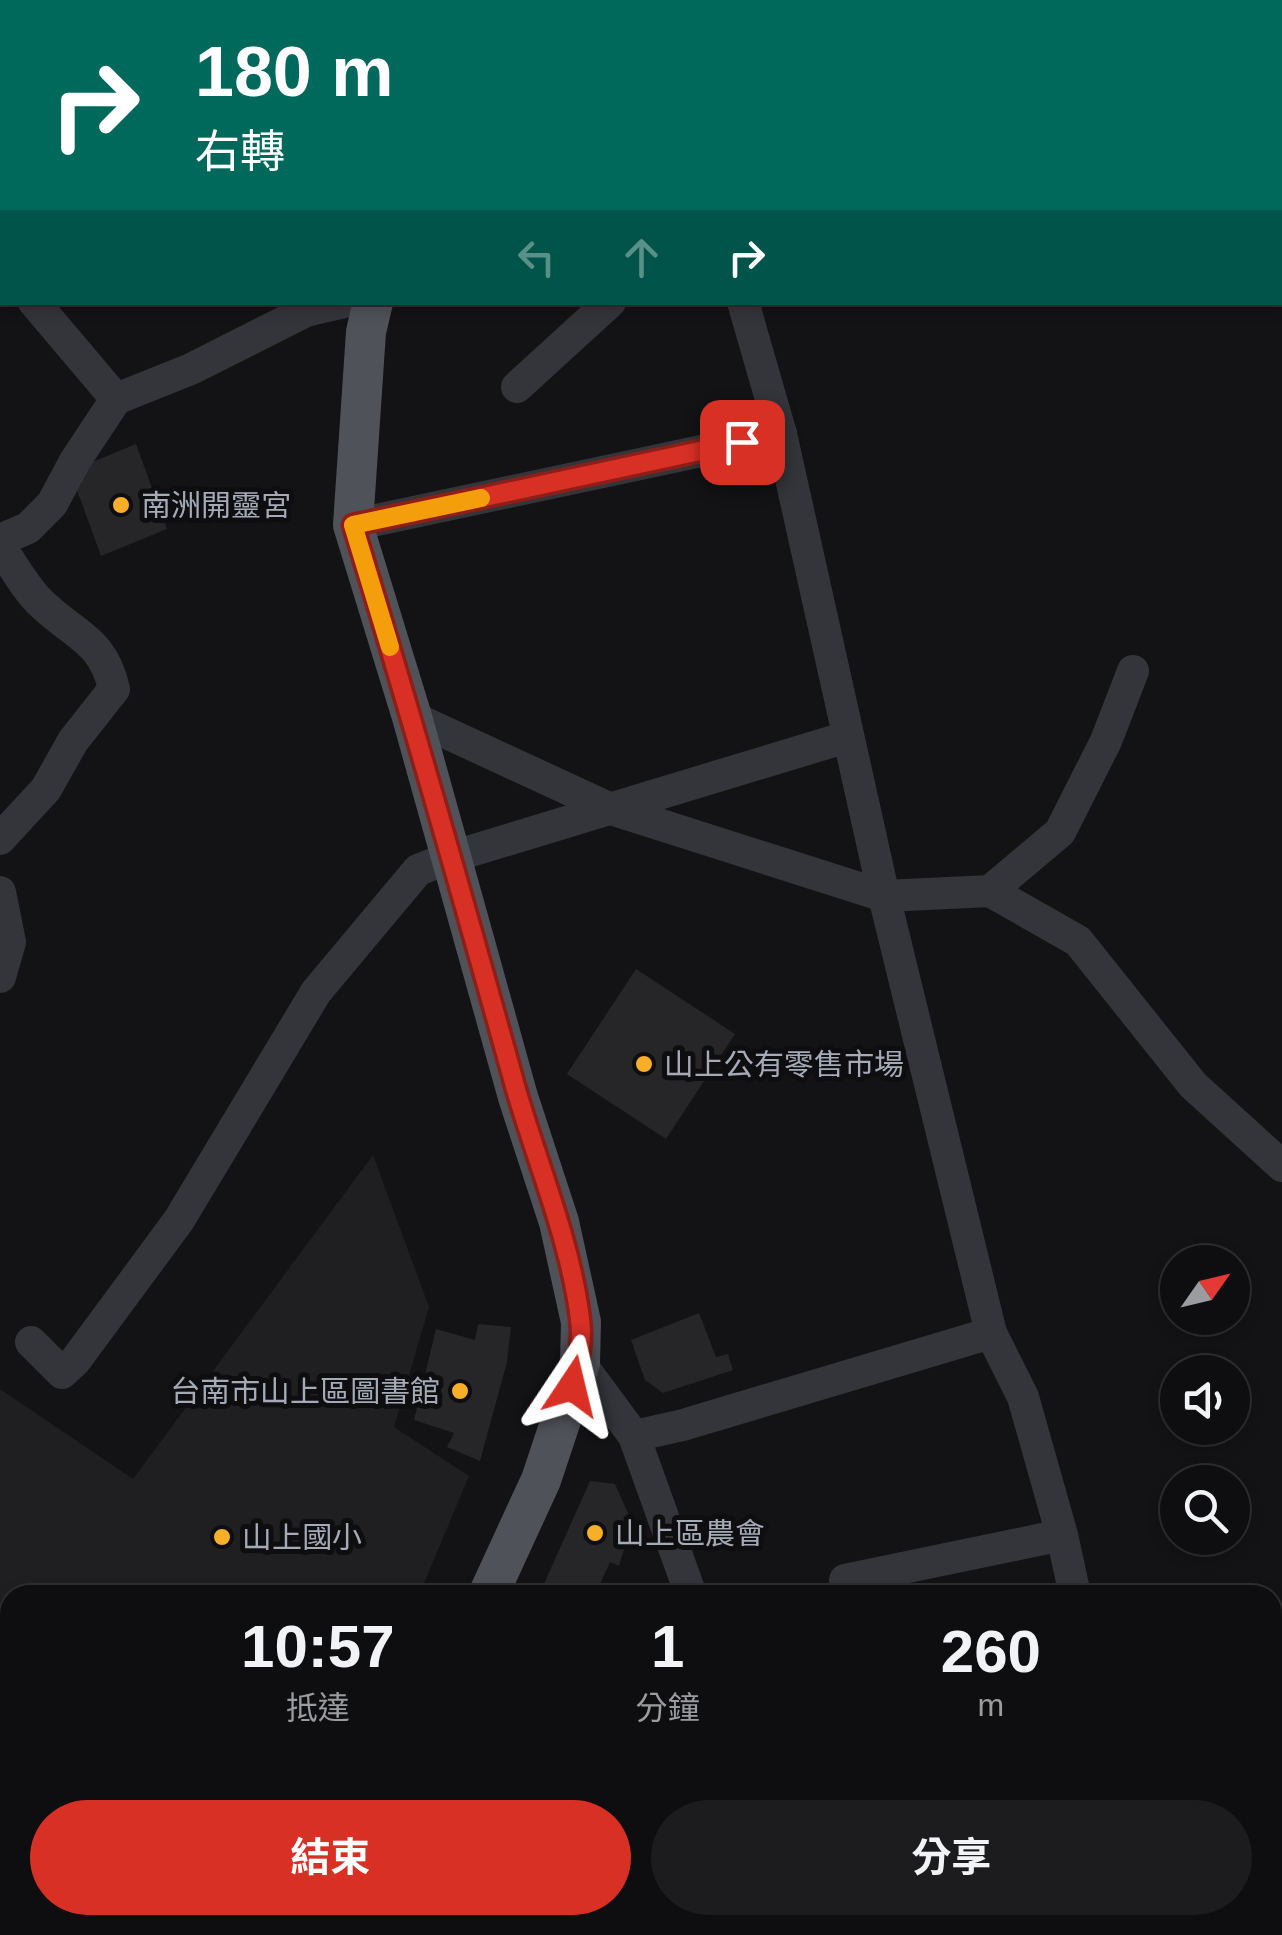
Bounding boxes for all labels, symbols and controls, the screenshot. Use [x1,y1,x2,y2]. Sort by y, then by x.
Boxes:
text: 180 m [195,33,393,111]
icon: right [30,40,160,170]
text: 右轉 [195,126,285,177]
icon: left [509,230,564,285]
icon: ahead [614,230,669,285]
icon: right [719,230,774,285]
pin [700,400,785,485]
icon: arrive [715,415,770,470]
place label: 南洲開靈宮 [141,489,291,522]
marker: 南洲開靈宮 [110,494,132,516]
place label: 山上公有零售市場 [664,1048,904,1081]
marker: 山上公有零售市場 [633,1053,655,1075]
north arrow [1160,1245,1250,1335]
map controls [1160,1245,1250,1555]
position arrow [520,1334,624,1438]
button: sound [1160,1355,1250,1445]
place label: 台南市山上區圖書館 [170,1375,440,1408]
marker: 台南市山上區圖書館 [449,1380,471,1402]
button: search [1160,1465,1250,1555]
place label: 山上區農會 [615,1517,765,1550]
place label: 山上國小 [242,1521,362,1554]
marker: 山上區農會 [584,1522,606,1544]
marker: 山上國小 [211,1526,233,1548]
text: 10:57 [241,1613,395,1680]
text: 1 [651,1613,684,1680]
text: 260 [941,1618,1041,1685]
text: m [977,1687,1004,1723]
text: 抵達 [286,1690,350,1726]
text: 分鐘 [636,1690,700,1726]
button: 結束 [30,1800,631,1915]
button: 分享 [651,1800,1252,1915]

